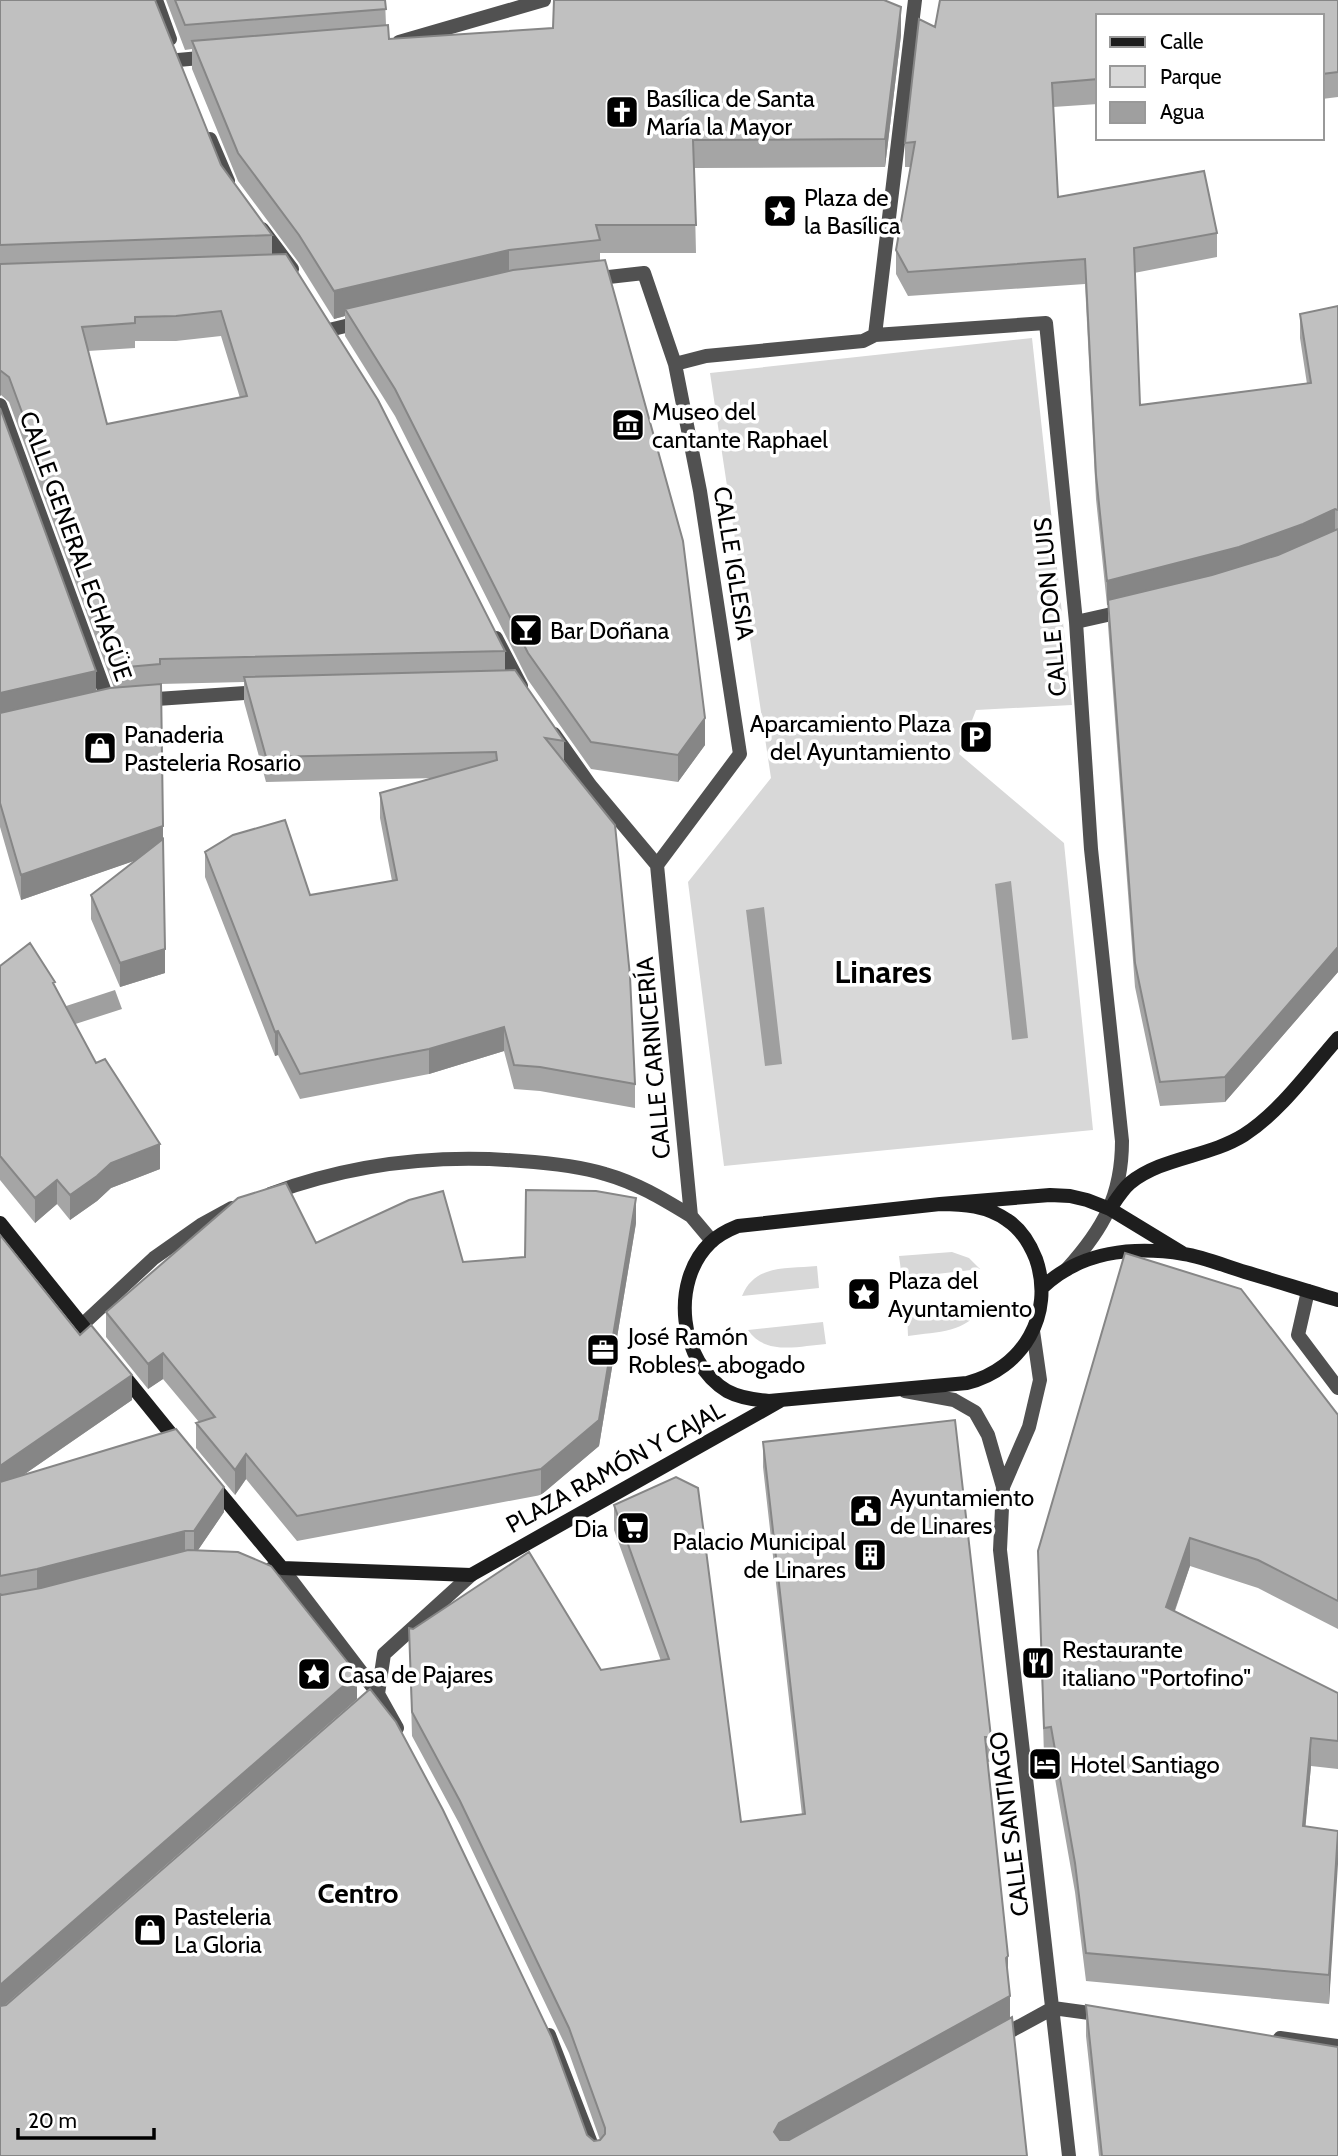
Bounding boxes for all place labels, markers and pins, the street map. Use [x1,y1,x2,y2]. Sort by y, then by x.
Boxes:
place label: Basílica de Santa María la Mayor [646,84,815,141]
church icon: Basílica de Santa María la Mayor [603,93,641,131]
place label: Plaza de la Basílica [804,183,901,240]
place icon: Plaza de la Basílica [761,192,799,230]
place label: Museo del cantante Raphael [652,397,828,454]
museum icon: Museo del cantante Raphael [609,406,647,444]
bar icon: Bar Doñana [507,611,545,649]
place label: Bar Doñana [550,616,670,645]
place label: Aparcamiento Plaza del Ayuntamiento [750,709,951,766]
parking icon: Aparcamiento Plaza del Ayuntamiento [957,718,995,756]
place label: Panaderia Pasteleria Rosario [124,720,301,777]
shop icon: Panaderia Pasteleria Rosario [81,729,119,767]
place label: Plaza del Ayuntamiento [888,1266,1032,1323]
place icon: Plaza del Ayuntamiento [845,1275,883,1313]
place label: José Ramón Robles - abogado [627,1322,805,1379]
office icon: José Ramón Robles - abogado [584,1331,622,1369]
place label: Ayuntamiento de Linares [890,1483,1034,1540]
public building icon: Ayuntamiento de Linares [847,1492,885,1530]
supermarket icon: Dia [614,1509,652,1547]
place label: Dia [574,1514,608,1543]
place label: Palacio Municipal de Linares [673,1527,846,1584]
building icon: Palacio Municipal de Linares [851,1536,889,1574]
place label: Restaurante italiano "Portofino" [1062,1635,1251,1692]
restaurant icon: Restaurante italiano "Portofino" [1019,1644,1057,1682]
place icon: Casa de Pajares [295,1655,333,1693]
place label: Casa de Pajares [338,1660,493,1689]
hotel icon: Hotel Santiago [1026,1745,1064,1783]
place label: Hotel Santiago [1070,1750,1220,1779]
place label: Pasteleria La Gloria [174,1902,272,1959]
shop icon: Pasteleria La Gloria [131,1911,169,1949]

